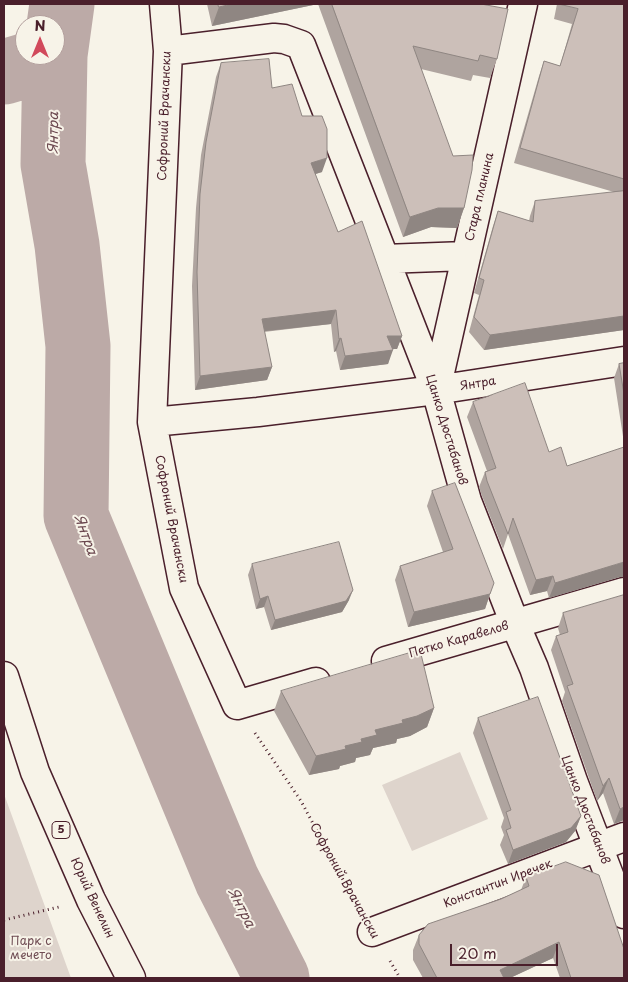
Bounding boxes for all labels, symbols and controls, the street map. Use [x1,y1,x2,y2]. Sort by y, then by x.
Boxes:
north arrow [15,15,65,65]
text: N [34,15,46,36]
street label: Софроний Врачански [156,51,174,181]
water label: Янтра [45,112,63,154]
street label: Стара планина [463,151,497,243]
street label: Цанко Дюстабанов [422,373,470,487]
street label: Янтра [459,374,497,394]
street label: Софроний Врачански [152,454,190,584]
water label: Янтра [70,512,100,558]
street label: Петко Каравелов [407,619,511,661]
street label: Цанко Дюстабанов [558,754,612,866]
street label: Софроний Врачански [306,821,382,941]
road number: 5 [52,822,70,838]
street label: Юрий Венелин [67,856,117,940]
street label: Константин Иречек [442,857,554,911]
water label: Янтра [224,885,258,931]
scale bar [453,934,560,966]
park label: Парк с мечето [10,935,52,963]
text: 20 m [458,941,497,964]

